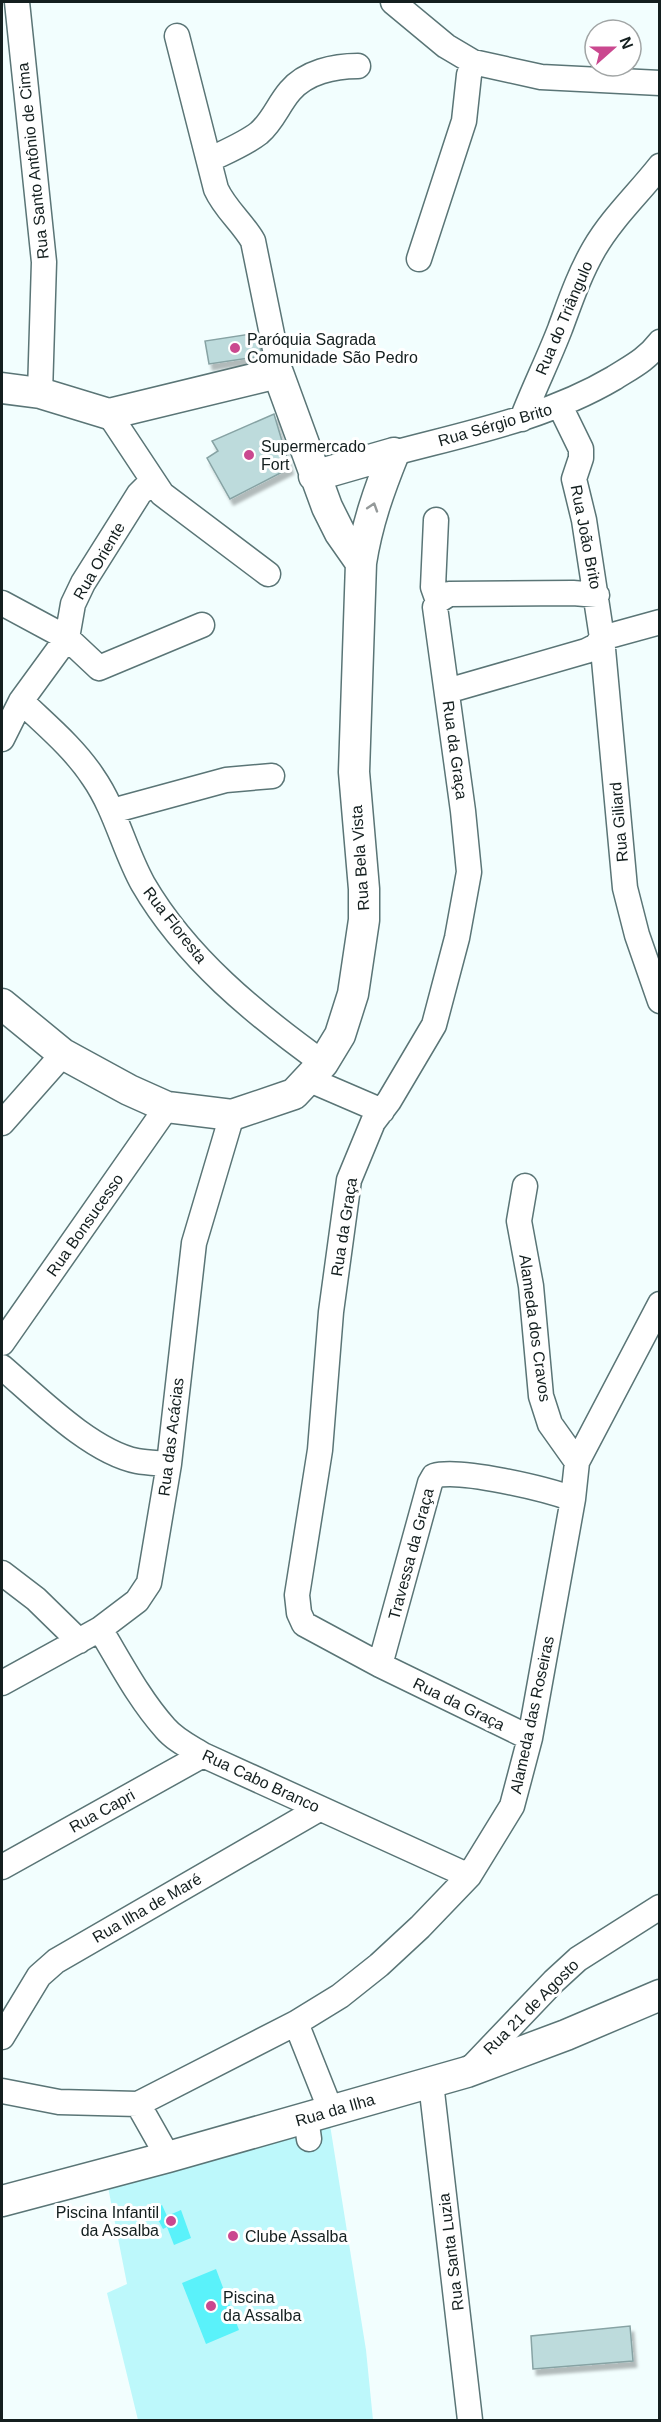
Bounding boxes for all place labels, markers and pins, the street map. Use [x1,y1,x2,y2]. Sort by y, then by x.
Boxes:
place label: Paróquia Sagrada Comunidade São Pedro [247,331,418,366]
marker: Paróquia Sagrada Comunidade São Pedro [228,341,242,355]
place label: Supermercado Fort [261,438,366,473]
marker: Supermercado Fort [242,448,256,462]
place label: Piscina Infantil da Assalba [56,2204,159,2239]
marker: Piscina Infantil da Assalba [164,2214,178,2228]
place label: Clube Assalba [245,2228,347,2245]
marker: Clube Assalba [226,2229,240,2243]
place label: Piscina da Assalba [223,2289,301,2324]
marker: Piscina da Assalba [204,2299,218,2313]

